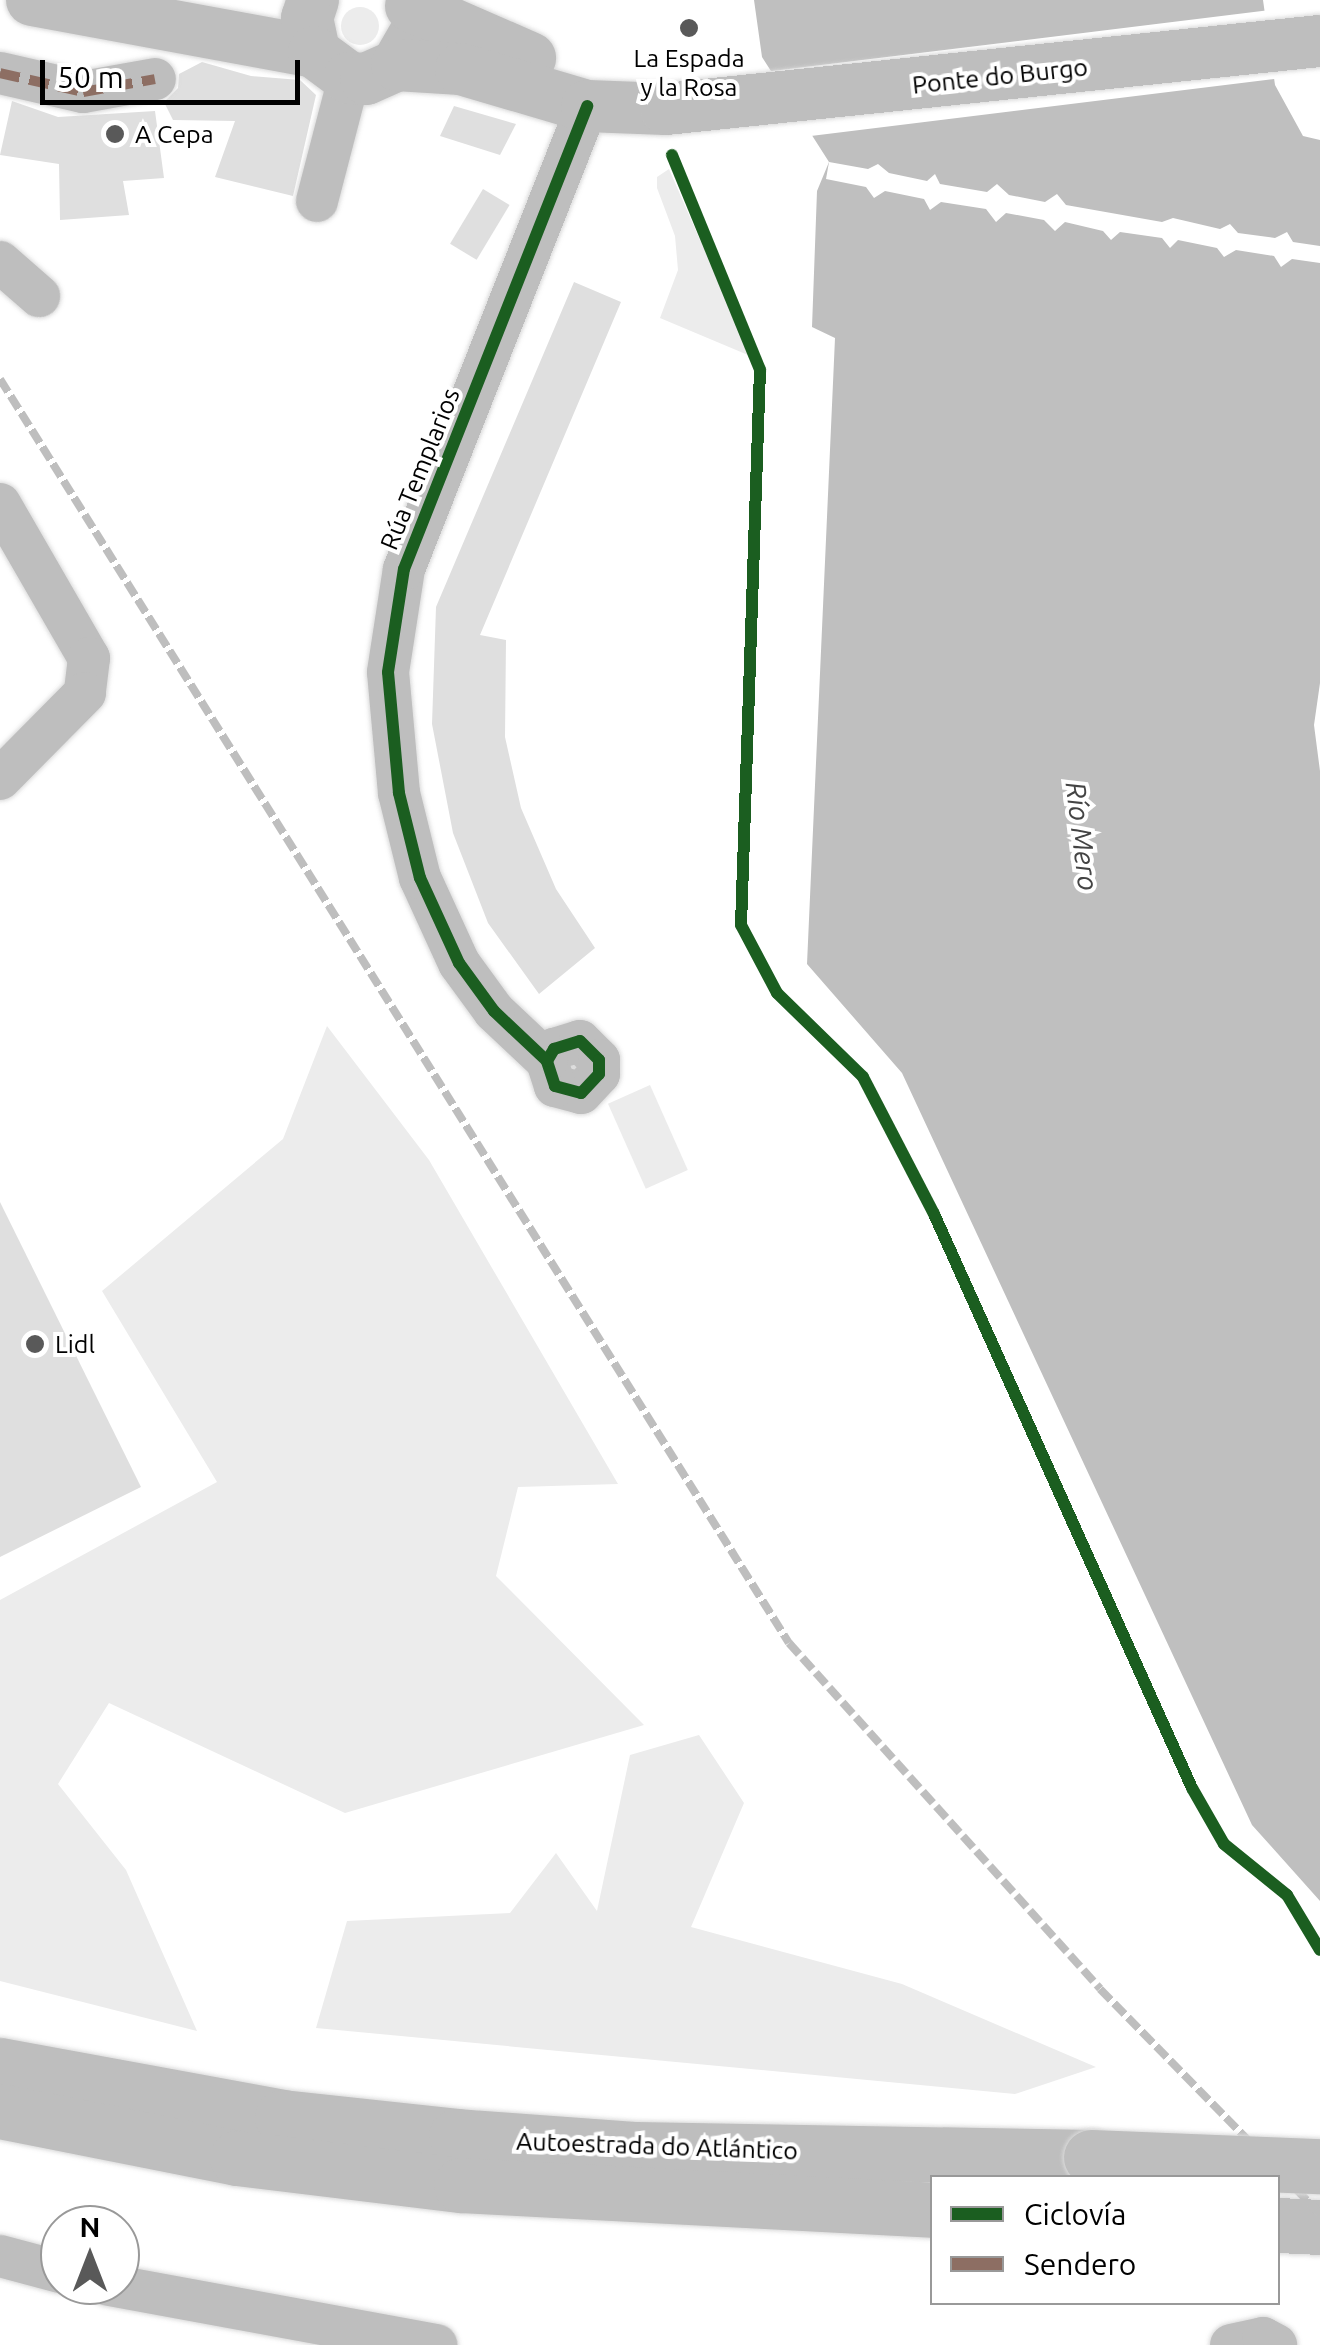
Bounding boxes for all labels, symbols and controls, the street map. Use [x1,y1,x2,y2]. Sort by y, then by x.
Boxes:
marker: La Espada y la Rosa [678,17,700,39]
scale bar [45,40,305,102]
place label: La Espada y la Rosa [633,44,745,103]
street label: Ponte do Burgo [911,52,1089,100]
text: 50 m [57,60,124,94]
place label: A Cepa [135,119,214,149]
marker: A Cepa [104,123,126,145]
street label: Rúa Templarios [374,384,466,554]
water label: Río Mero [1059,780,1105,892]
place label: Lidl [55,1329,95,1359]
marker: Lidl [24,1333,46,1355]
street label: Autoestrada do Atlántico [516,2126,798,2166]
legend [930,2175,1280,2305]
text: Ciclovía [1024,2197,1126,2231]
north arrow [40,2205,140,2305]
text: N [80,2211,100,2242]
text: Sendero [1024,2247,1136,2281]

